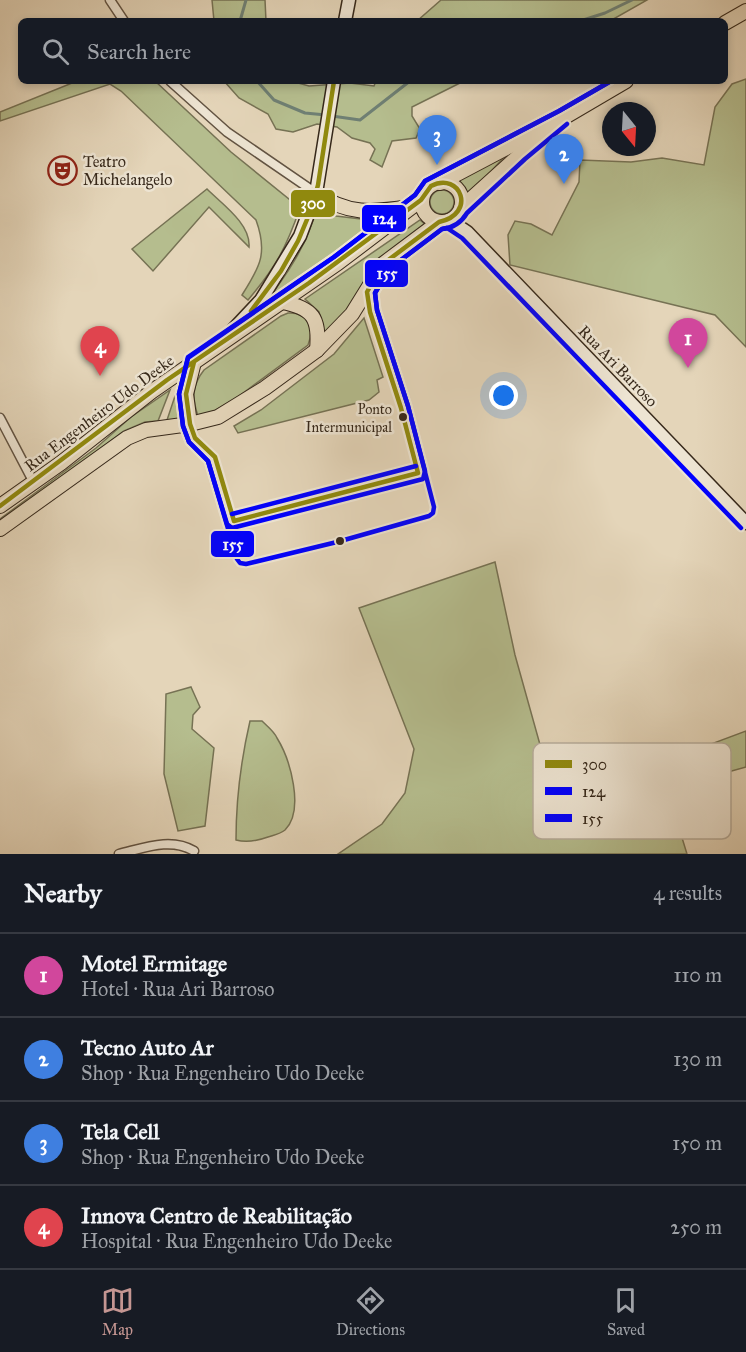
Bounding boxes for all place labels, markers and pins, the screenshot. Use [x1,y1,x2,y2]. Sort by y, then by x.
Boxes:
pin: 3 [418,116,456,165]
pin: 2 [544,134,584,184]
place label: Teatro Michelangelo [83,152,172,190]
theatre icon: Teatro Michelangelo [46,154,78,186]
pin: 1 [668,318,708,368]
pin: 4 [80,326,120,376]
place label: Ponto Intermunicipal [305,401,392,436]
marker: Ponto Intermunicipal [397,411,409,423]
unlabelled marker [334,535,346,547]

